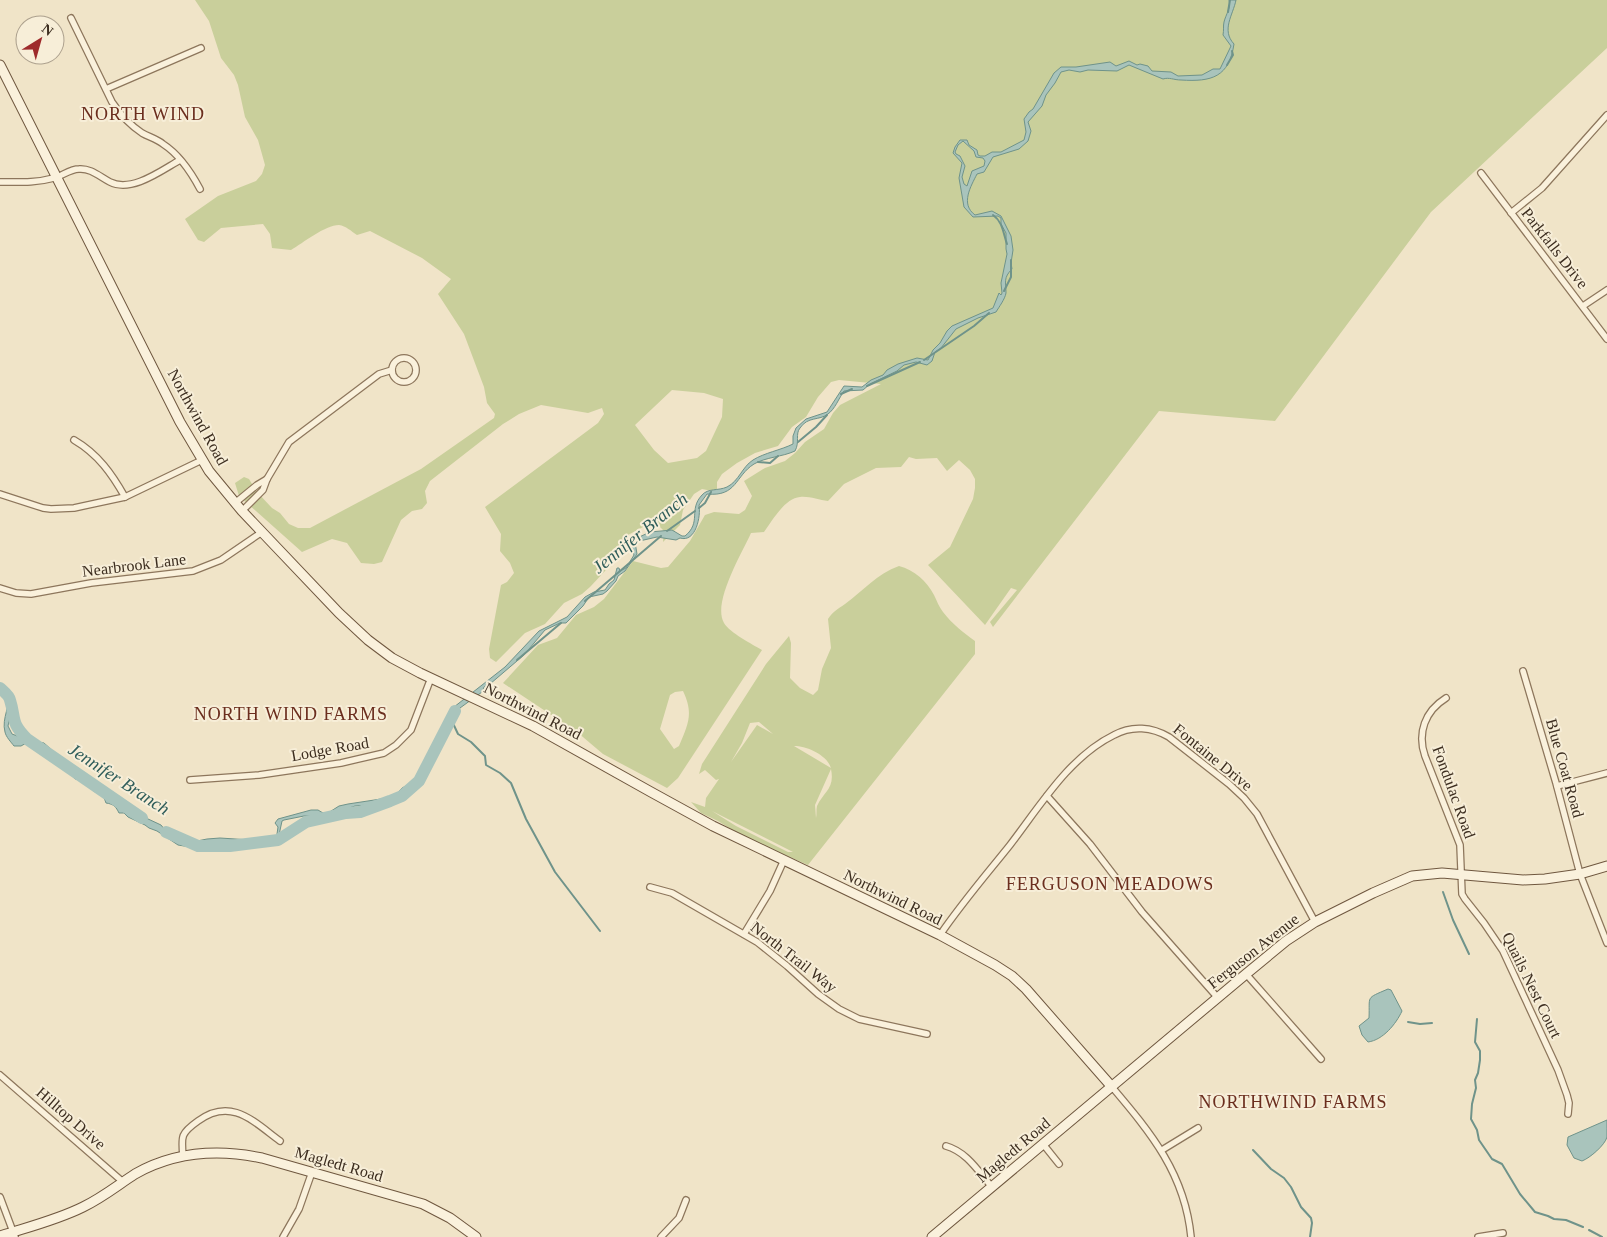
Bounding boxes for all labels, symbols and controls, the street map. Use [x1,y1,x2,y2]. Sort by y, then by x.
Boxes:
north arrow [15,15,65,65]
text: N [39,21,56,39]
district label: NORTH WIND [81,104,205,124]
street label: Parkfalls Drive [1518,204,1592,292]
street label: Northwind Road [165,366,231,468]
water label: Jennifer Branch [588,489,692,577]
street label: Nearbrook Lane [81,550,187,580]
street label: Northwind Road [481,679,585,743]
district label: NORTH WIND FARMS [194,704,388,724]
street label: Blue Coat Road [1543,717,1587,819]
street label: Fontaine Drive [1170,720,1256,794]
street label: Lodge Road [290,734,370,765]
water label: Jennifer Branch [65,739,173,819]
street label: Fondulac Road [1429,743,1479,841]
street label: Northwind Road [841,866,945,928]
district label: FERGUSON MEADOWS [1006,874,1214,894]
street label: Ferguson Avenue [1204,910,1303,993]
street label: North Trail Way [747,918,840,997]
street label: Quails Nest Court [1499,929,1565,1041]
street label: Hilltop Drive [32,1083,109,1153]
district label: NORTHWIND FARMS [1198,1092,1388,1112]
street label: Magledt Road [973,1114,1054,1187]
street label: Magledt Road [293,1143,385,1186]

